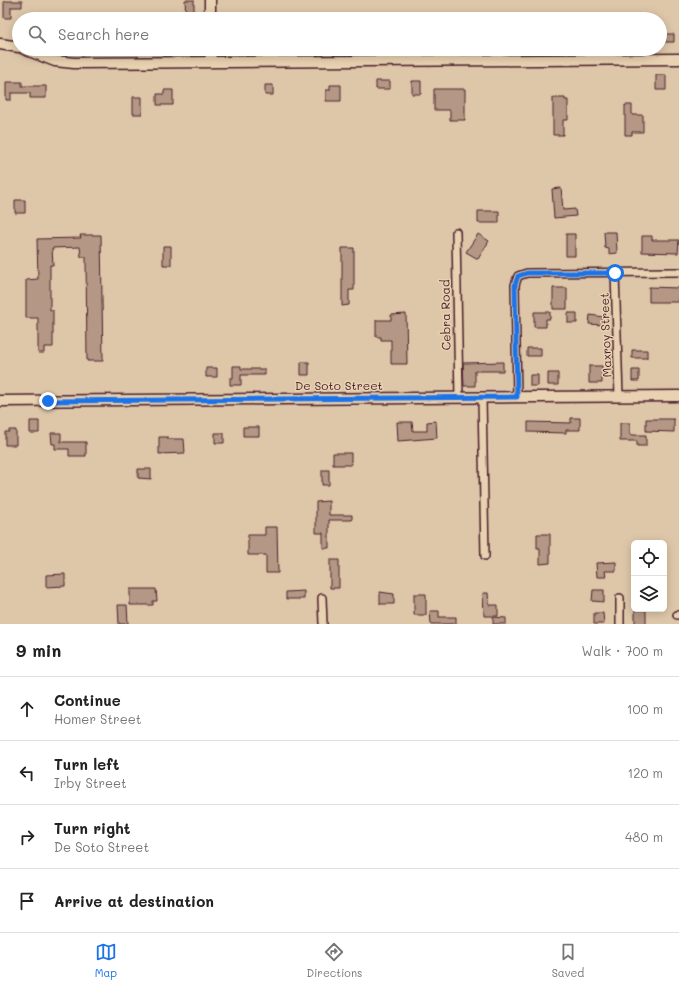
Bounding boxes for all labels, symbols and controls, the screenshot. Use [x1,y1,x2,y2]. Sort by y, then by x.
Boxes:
search box [12,12,667,56]
icon: search [26,23,48,45]
text: Search here [58,24,149,44]
route start [606,264,624,282]
street label: Cebra Road [436,279,454,351]
street label: Maxroy Street [596,292,614,378]
street label: De Soto Street [295,377,383,393]
route end [39,392,57,410]
map controls [631,540,667,612]
button: locate [631,540,667,576]
button: layers [631,576,667,612]
text: 9 min [16,639,61,661]
text: Walk · 700 m [582,642,663,659]
text: Continue [54,690,121,710]
icon: ahead [16,698,38,720]
text: 100 m [627,700,663,717]
text: Homer Street [54,710,141,727]
text: Turn left [54,754,119,774]
icon: left [16,762,38,784]
text: 120 m [627,764,663,781]
text: Irby Street [54,774,127,791]
text: Turn right [54,818,131,838]
icon: right [16,826,38,848]
text: 480 m [625,828,663,845]
text: De Soto Street [54,838,149,855]
icon: arrive [16,890,38,912]
text: Arrive at destination [54,891,214,911]
tab: Map [95,941,117,980]
tab: Directions [306,941,362,980]
tab: Saved [552,941,584,980]

